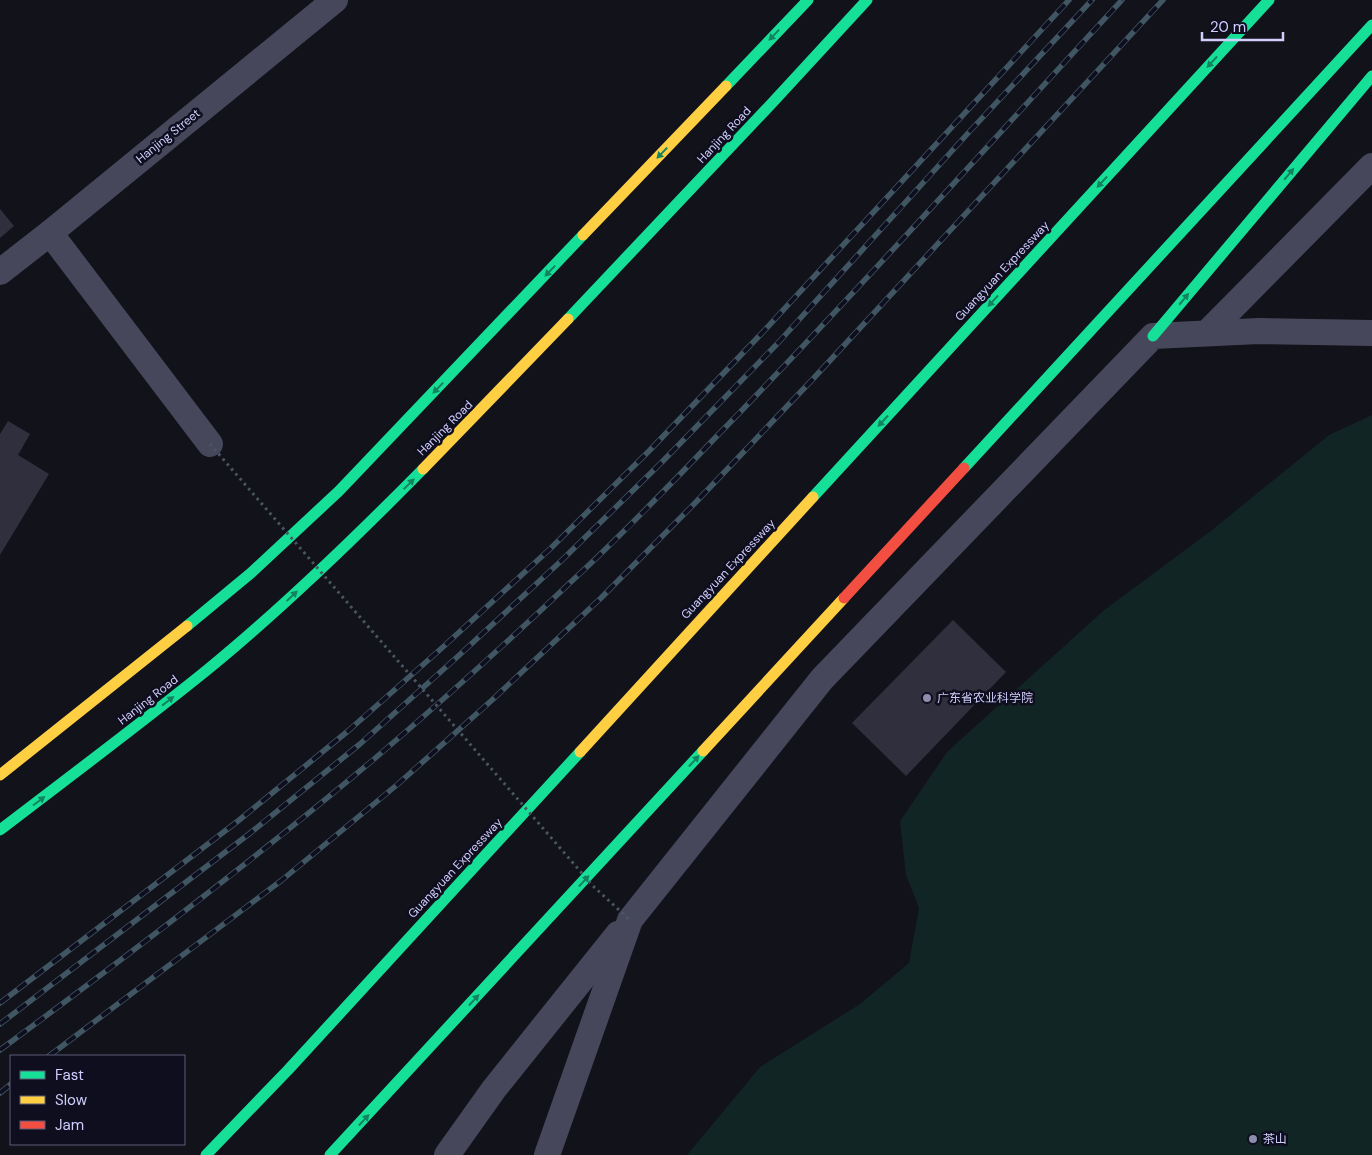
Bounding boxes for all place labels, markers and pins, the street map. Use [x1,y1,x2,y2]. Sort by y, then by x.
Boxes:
place label: 广东省农业科学院 [937,690,1033,706]
marker: 广东省农业科学院 [921,692,933,704]
place label: 茶山 [1263,1131,1287,1147]
marker: 茶山 [1247,1133,1259,1145]

